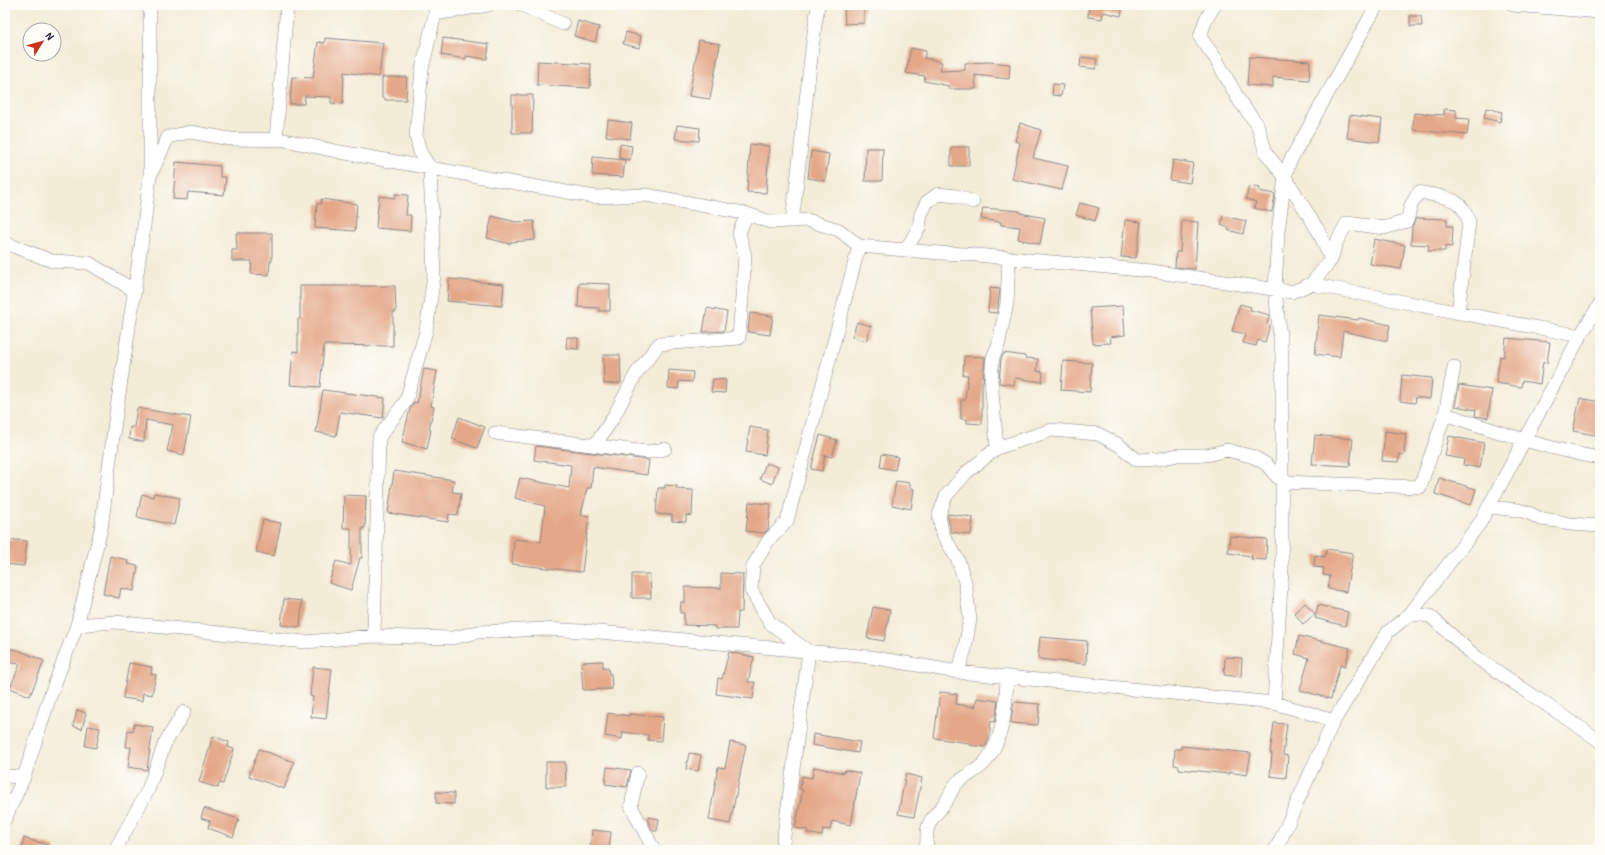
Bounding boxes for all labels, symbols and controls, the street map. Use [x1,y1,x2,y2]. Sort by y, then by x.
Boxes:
north arrow [22,22,62,62]
text: N [43,29,57,43]

